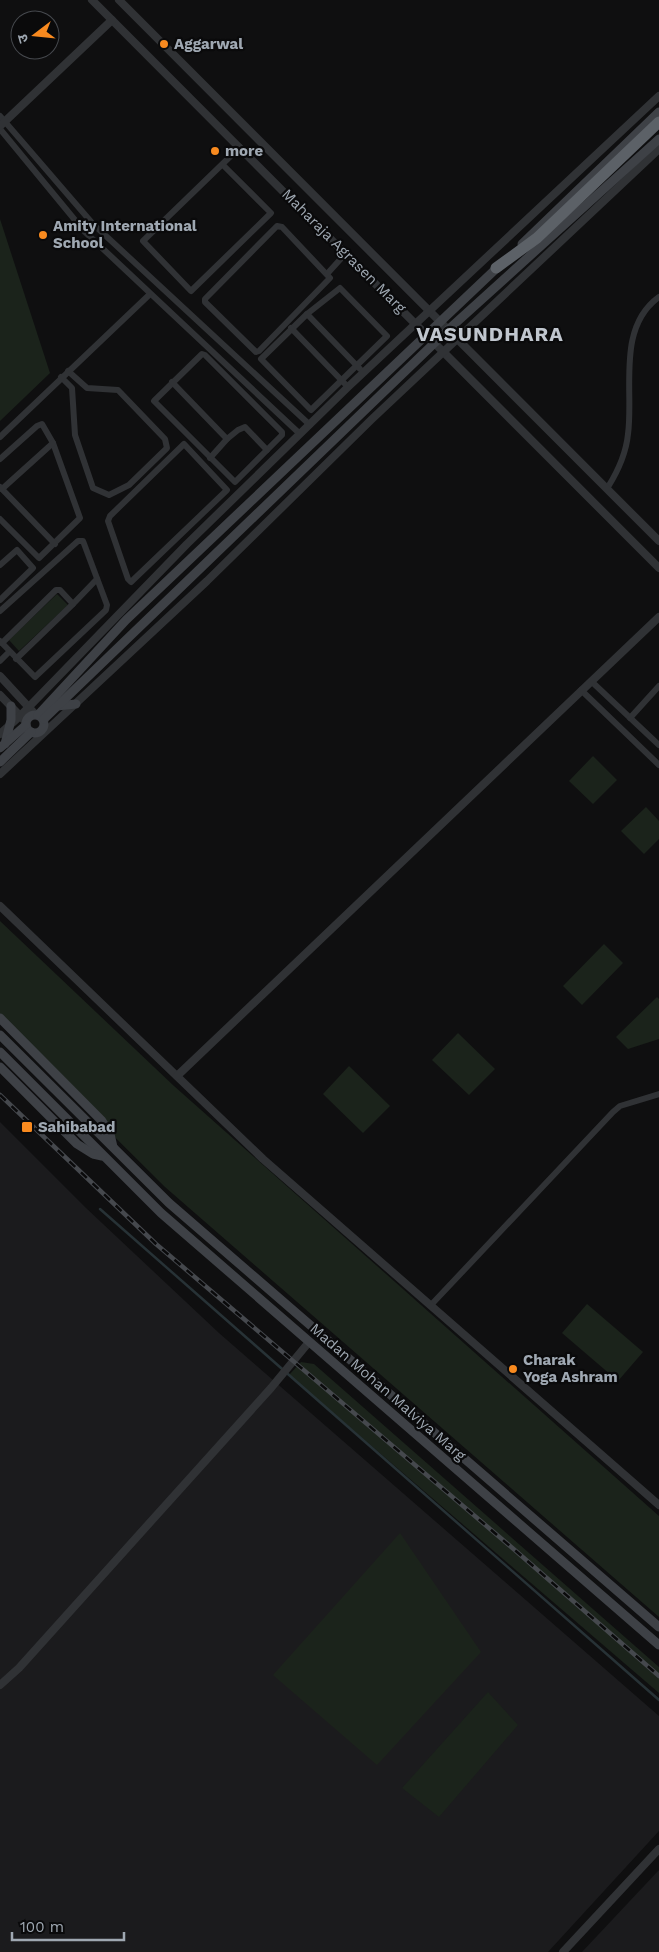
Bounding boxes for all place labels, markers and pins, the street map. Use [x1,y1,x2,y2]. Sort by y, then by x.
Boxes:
place label: Aggarwal [174,35,243,53]
marker: Aggarwal [158,38,170,50]
place label: more [225,142,263,160]
marker: more [209,145,221,157]
place label: Amity International School [53,217,197,252]
marker: Amity International School [37,229,49,241]
place label: Sahibabad [38,1118,115,1136]
marker: Sahibabad [20,1120,34,1134]
place label: Charak Yoga Ashram [523,1351,618,1386]
marker: Charak Yoga Ashram [507,1363,519,1375]

